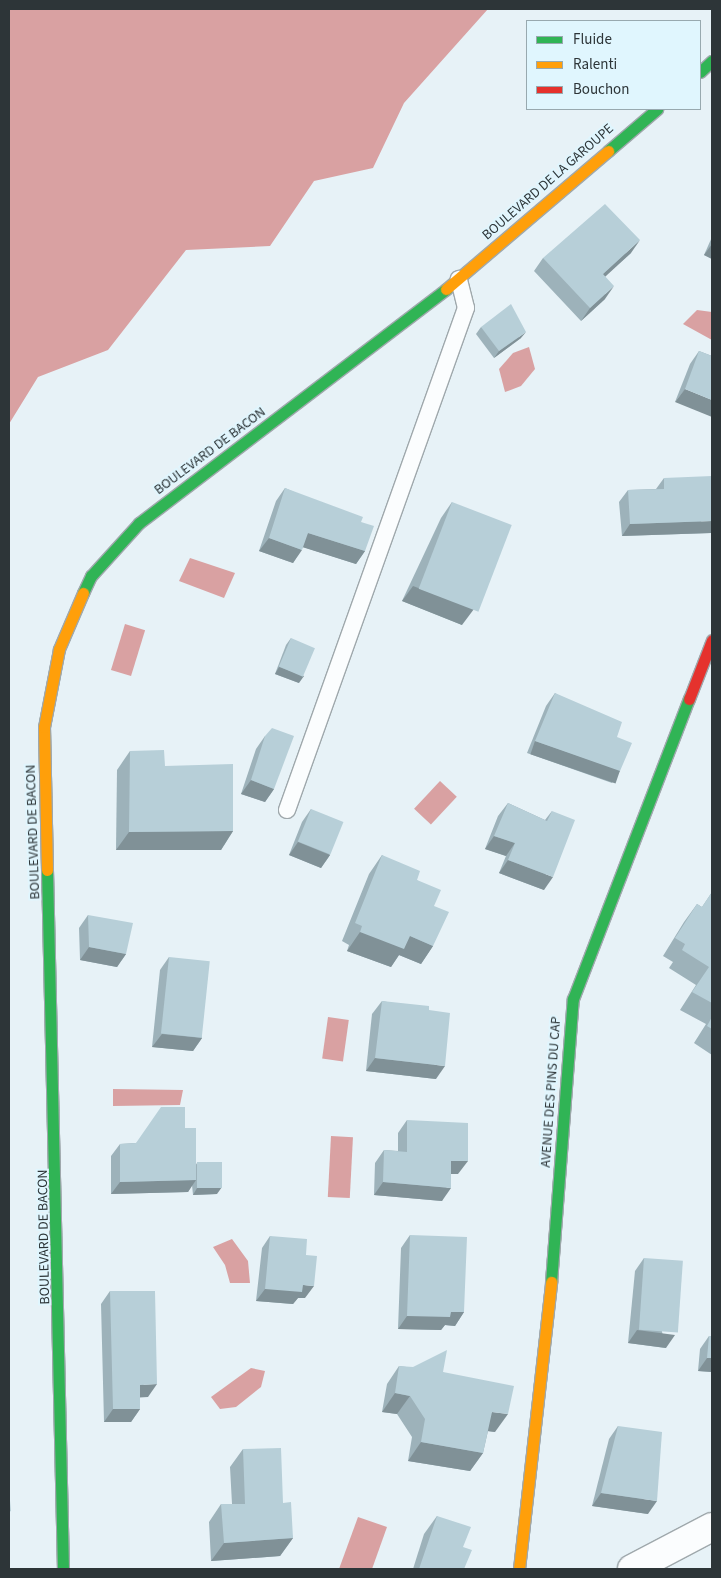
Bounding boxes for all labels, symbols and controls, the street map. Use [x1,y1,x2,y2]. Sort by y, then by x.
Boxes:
legend [526,20,701,110]
text: Fluide [573,29,612,50]
text: Ralenti [573,54,617,75]
text: Bouchon [573,79,629,100]
street label: BOULEVARD DE LA GAROUPE [479,120,617,244]
street label: BOULEVARD DE BACON [151,404,269,498]
street label: BOULEVARD DE BACON [22,764,44,900]
street label: AVENUE DES PINS DU CAP [537,1016,565,1168]
street label: BOULEVARD DE BACON [34,1169,54,1305]

